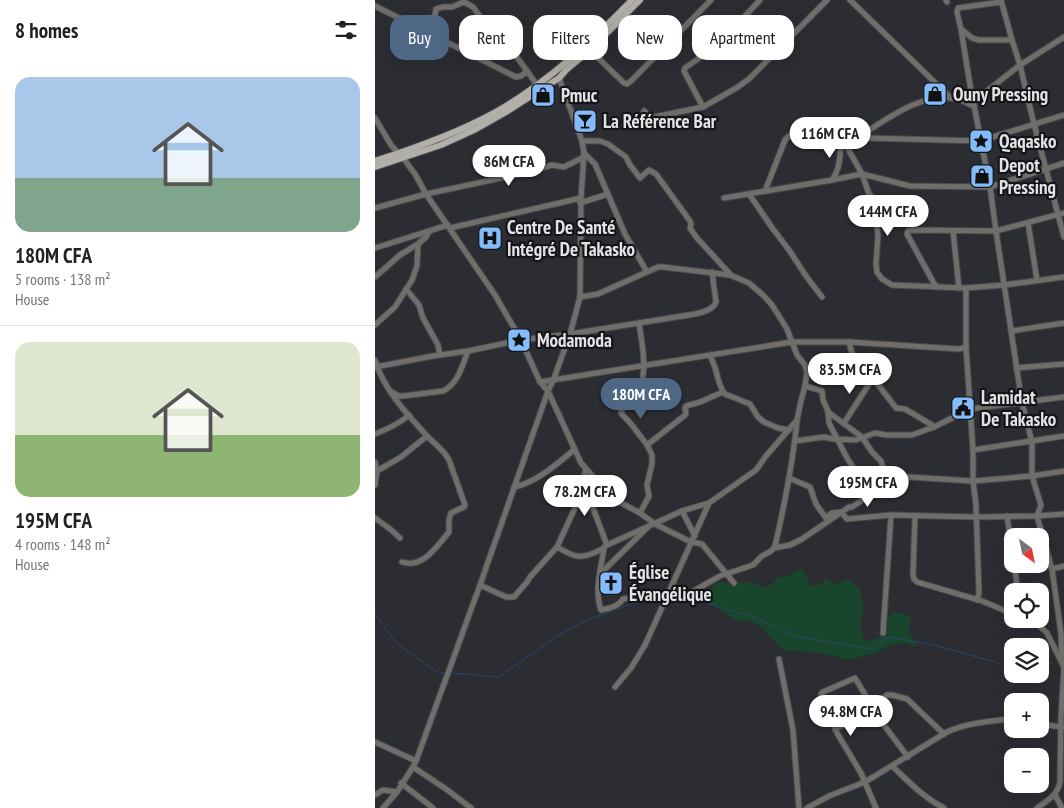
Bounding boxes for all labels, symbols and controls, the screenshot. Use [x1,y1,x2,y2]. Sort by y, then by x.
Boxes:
chip: Buy [390,15,449,60]
chip: Rent [459,15,523,60]
chip: Filters [533,15,608,60]
chip: New [618,15,682,60]
chip: Apartment [692,15,794,60]
icon: filters [332,16,360,44]
text: 8 homes [15,17,78,44]
shop icon: Ouny Pressing [922,81,948,107]
shop icon: Pmuc [530,82,556,108]
place label: Ouny Pressing [953,82,1048,106]
place label: Pmuc [561,83,598,107]
bar icon: La Référence Bar [572,108,598,134]
icon: home [143,109,233,199]
place label: La Référence Bar [603,109,717,133]
pin: 116M CFA [778,116,882,159]
text: 116M CFA [801,123,859,143]
place icon: Qaqasko [968,128,994,154]
place label: Qaqasko [999,129,1056,153]
pin: 86M CFA [463,144,555,187]
text: 86M CFA [483,151,535,171]
place label: Depot Pressing [999,153,1056,199]
shop icon: Depot Pressing [969,163,995,189]
pin: 144M CFA [836,194,940,237]
text: 144M CFA [859,201,917,221]
place label: Centre De Santé Intégré De Takasko [507,215,635,261]
hospital icon: Centre De Santé Intégré De Takasko [477,225,503,251]
text: 180M CFA [15,242,92,269]
text: 5 rooms · 138 m² [15,269,111,289]
text: House [15,289,49,309]
place icon: Modamoda [506,327,532,353]
place label: Modamoda [537,328,612,352]
pin: 83.5M CFA [793,352,907,395]
text: 83.5M CFA [819,359,881,379]
icon: home [143,375,233,465]
pin: 180M CFA [589,378,693,420]
text: 180M CFA [612,384,670,404]
place label: Lamidat De Takasko [981,385,1056,431]
public building icon: Lamidat De Takasko [950,395,976,421]
pin: 195M CFA [816,466,920,508]
text: 195M CFA [839,472,897,492]
pin: 78.2M CFA [528,474,642,517]
text: 78.2M CFA [554,481,616,501]
text: 195M CFA [15,507,92,534]
north arrow [1004,528,1049,572]
map controls [1004,528,1049,793]
text: 4 rooms · 148 m² [15,534,111,554]
text: House [15,554,49,574]
place label: Église Évangélique [629,560,712,606]
church icon: Église Évangélique [598,570,624,596]
button: locate [1004,583,1049,628]
button: layers [1004,638,1049,683]
button: + [1004,693,1049,738]
pin: 94.8M CFA [794,694,908,737]
text: 94.8M CFA [820,701,882,721]
button: − [1004,748,1049,793]

